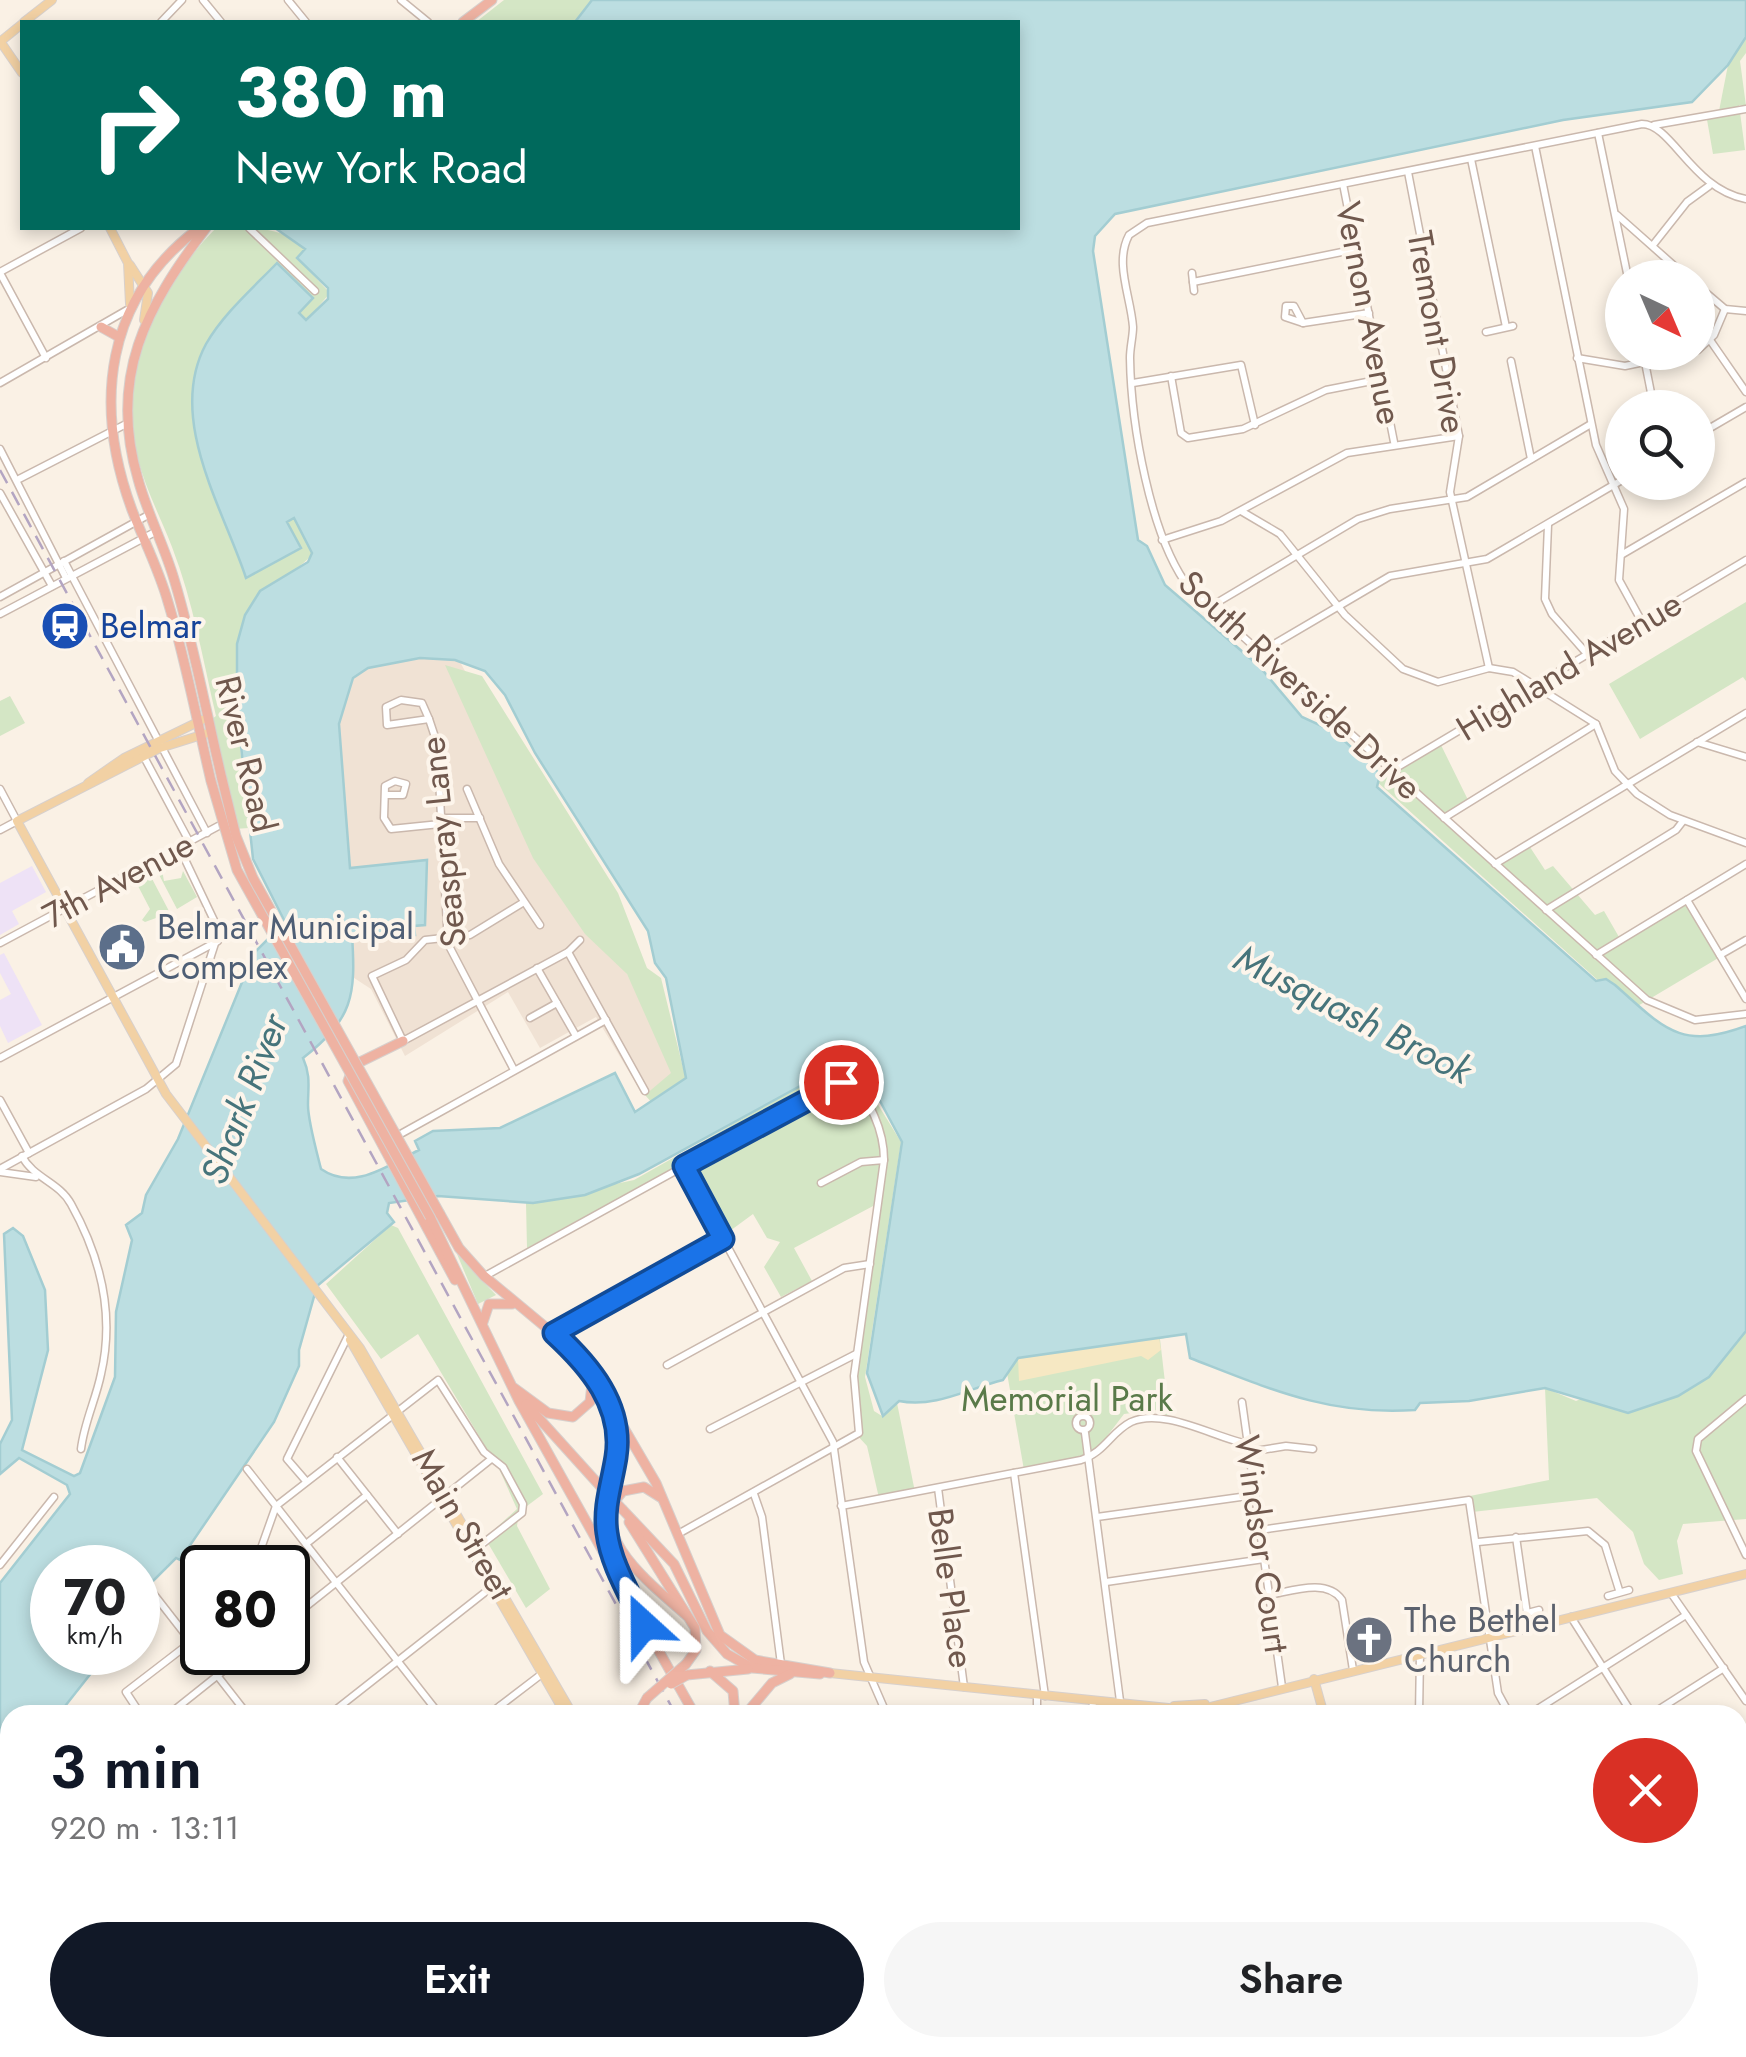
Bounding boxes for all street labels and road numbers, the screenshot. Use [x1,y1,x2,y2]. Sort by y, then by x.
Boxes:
street label: Vernon Avenue [1323,197,1415,429]
street label: Tremont Drive [1395,227,1479,437]
street label: South Riverside Drive [1167,559,1433,811]
street label: Highland Avenue [1447,579,1691,753]
street label: River Road [202,671,290,837]
street label: Seaspray Lane [407,734,479,950]
street label: 7th Avenue [34,819,202,941]
street label: Windsor Court [1222,1432,1302,1657]
street label: Main Street [400,1439,527,1609]
street label: Belle Place [915,1505,987,1671]

